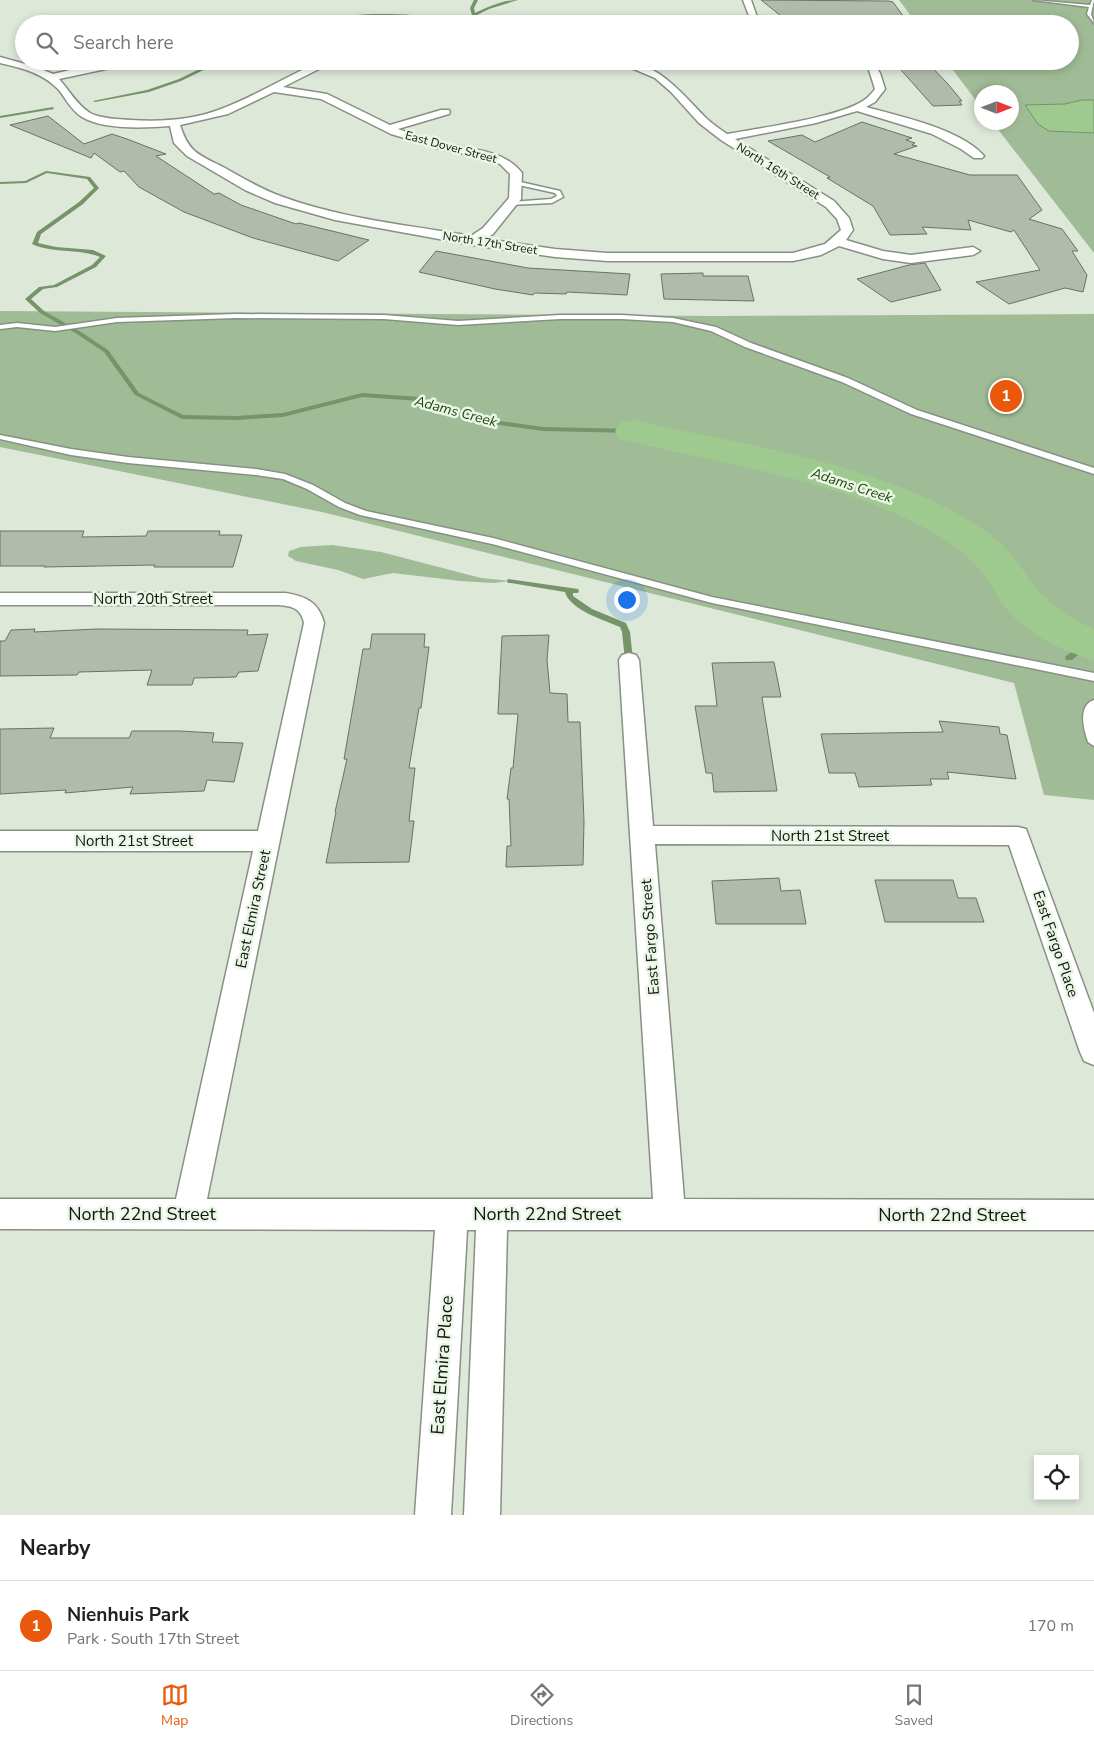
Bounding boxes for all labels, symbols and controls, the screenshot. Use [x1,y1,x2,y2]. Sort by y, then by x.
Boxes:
search box [15,15,1079,70]
icon: search [33,29,61,57]
text: Search here [73,30,174,56]
north arrow [974,85,1019,130]
street label: East Dover Street [403,127,499,167]
street label: North 16th Street [733,139,823,204]
street label: North 17th Street [442,228,539,258]
pin: 1 [990,377,1022,415]
water label: Adams Creek [412,391,500,432]
water label: Adams Creek [808,463,896,508]
your location [614,587,640,613]
street label: North 20th Street [93,589,213,609]
street label: North 21st Street [771,826,890,846]
street label: North 21st Street [75,831,194,851]
street label: East Elmira Street [231,847,275,970]
street label: East Fargo Street [636,878,664,996]
street label: East Fargo Place [1028,888,1084,1000]
street label: North 22nd Street [68,1202,216,1226]
street label: North 22nd Street [473,1202,621,1226]
street label: North 22nd Street [878,1203,1026,1227]
street label: East Elmira Place [425,1295,459,1435]
map controls [1034,1455,1079,1500]
button: locate [1034,1455,1079,1500]
text: Nearby [20,1534,90,1562]
text: Nienhuis Park [67,1602,189,1628]
text: 1 [31,1615,41,1637]
text: 170 m [1027,1615,1074,1637]
text: Park · South 17th Street [67,1628,239,1650]
tab: Map [161,1681,189,1730]
tab: Directions [510,1681,573,1730]
tab: Saved [895,1681,933,1730]

